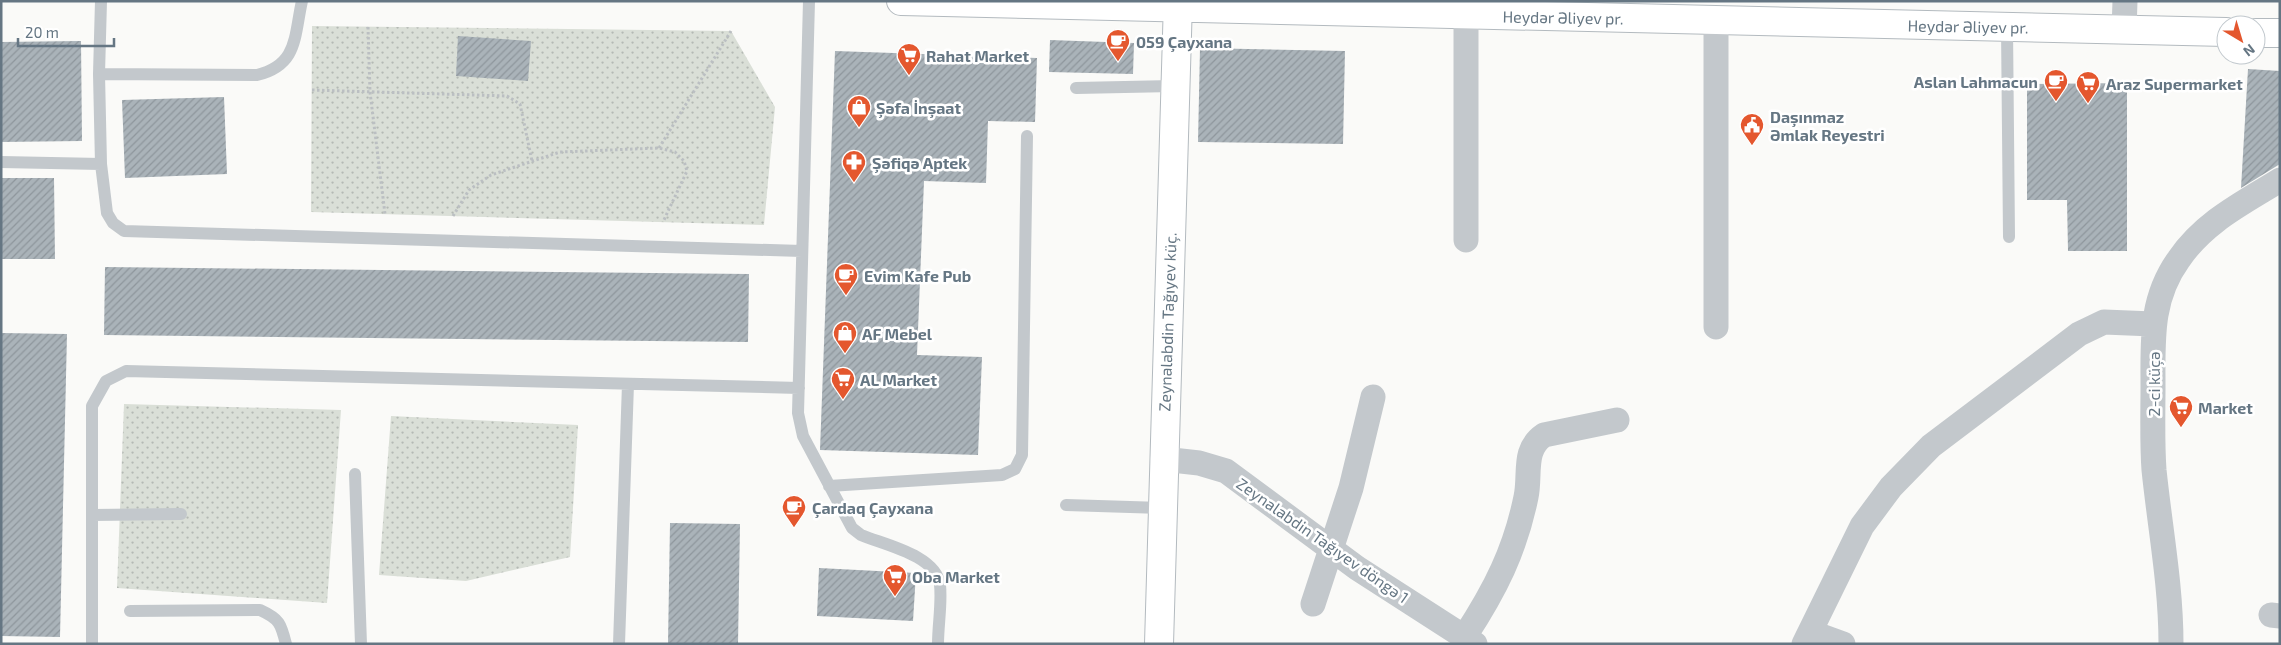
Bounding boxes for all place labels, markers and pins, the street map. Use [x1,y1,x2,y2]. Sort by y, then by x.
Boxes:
cafe icon: 059 Çayxana [1105,28,1131,62]
place label: 059 Çayxana [1136,32,1232,53]
supermarket icon: Rahat Market [896,42,922,76]
place label: Rahat Market [926,46,1029,65]
cafe icon: Aslan Lahmacun [2043,68,2069,102]
supermarket icon: Araz Supermarket [2075,70,2101,104]
place label: Aslan Lahmacun [1914,72,2038,91]
place label: Araz Supermarket [2106,74,2243,93]
shop icon: Şəfa İnşaat [846,94,872,128]
place label: Şəfa İnşaat [876,98,961,119]
place label: Daşınmaz Əmlak Reyestri [1770,107,1885,145]
public building icon: Daşınmaz Əmlak Reyestri [1739,112,1765,146]
pharmacy icon: Şəfiqə Aptek [841,149,867,183]
place label: Şəfiqə Aptek [872,153,967,174]
cafe icon: Evim Kafe Pub [833,262,859,296]
place label: Evim Kafe Pub [864,266,971,285]
shop icon: AF Mebel [832,320,858,354]
place label: AF Mebel [862,324,933,343]
supermarket icon: AL Market [830,366,856,400]
place label: AL Market [860,370,937,389]
supermarket icon: Market [2168,394,2194,428]
place label: Market [2198,398,2253,417]
cafe icon: Çardaq Çayxana [781,494,807,528]
place label: Çardaq Çayxana [812,498,933,519]
supermarket icon: Oba Market [882,563,908,597]
place label: Oba Market [912,567,1000,586]

